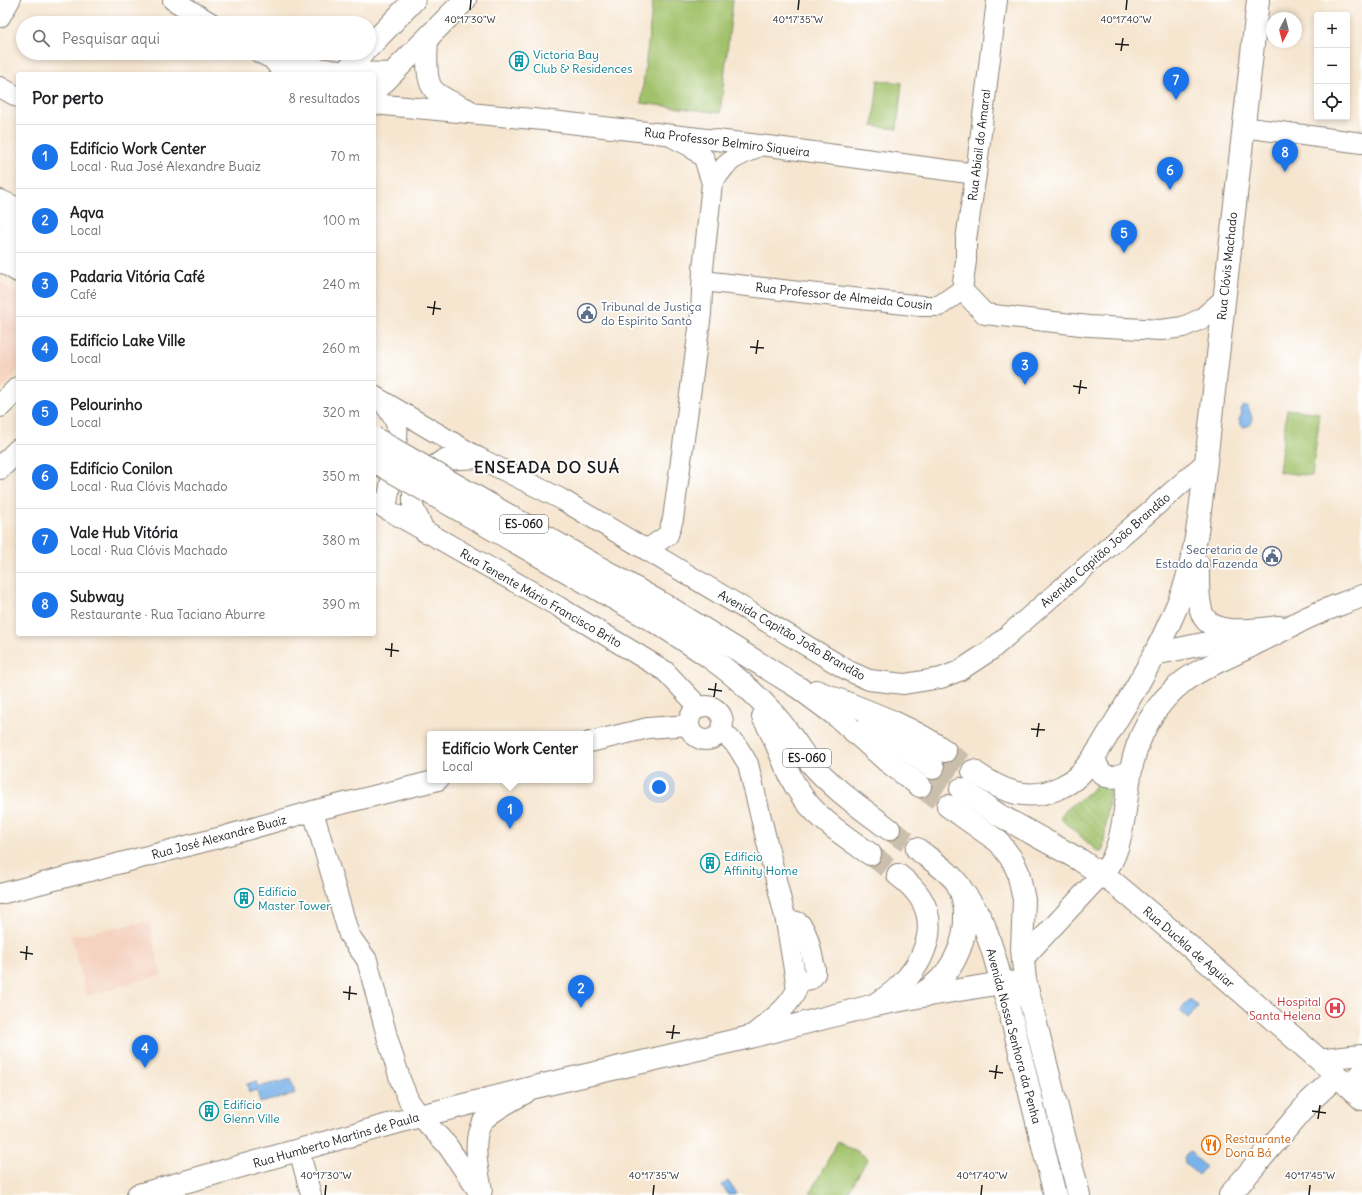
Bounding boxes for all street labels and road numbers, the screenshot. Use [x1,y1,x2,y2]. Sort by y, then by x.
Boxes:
street label: Rua Abiail do Amaral [965,88,993,202]
street label: Rua Professor Belmiro Siqueira [643,124,811,160]
street label: Rua Clóvis Machado [1214,211,1240,321]
street label: Rua Professor de Almeida Cousin [755,279,933,313]
street label: Avenida Capitão João Brandão [1037,489,1173,610]
road number: ES-060 [500,515,548,533]
street label: Rua Tenente Mário Francisco Brito [457,545,625,651]
street label: Avenida Capitão João Brandão [716,587,868,683]
road number: ES-060 [783,749,831,767]
street label: Rua José Alexandre Buaiz [150,812,288,862]
street label: Rua Duckla de Aguiar [1140,903,1238,991]
street label: Avenida Nossa Senhora da Penha [983,947,1045,1125]
street label: Rua Humberto Martins de Paula [251,1109,421,1171]

